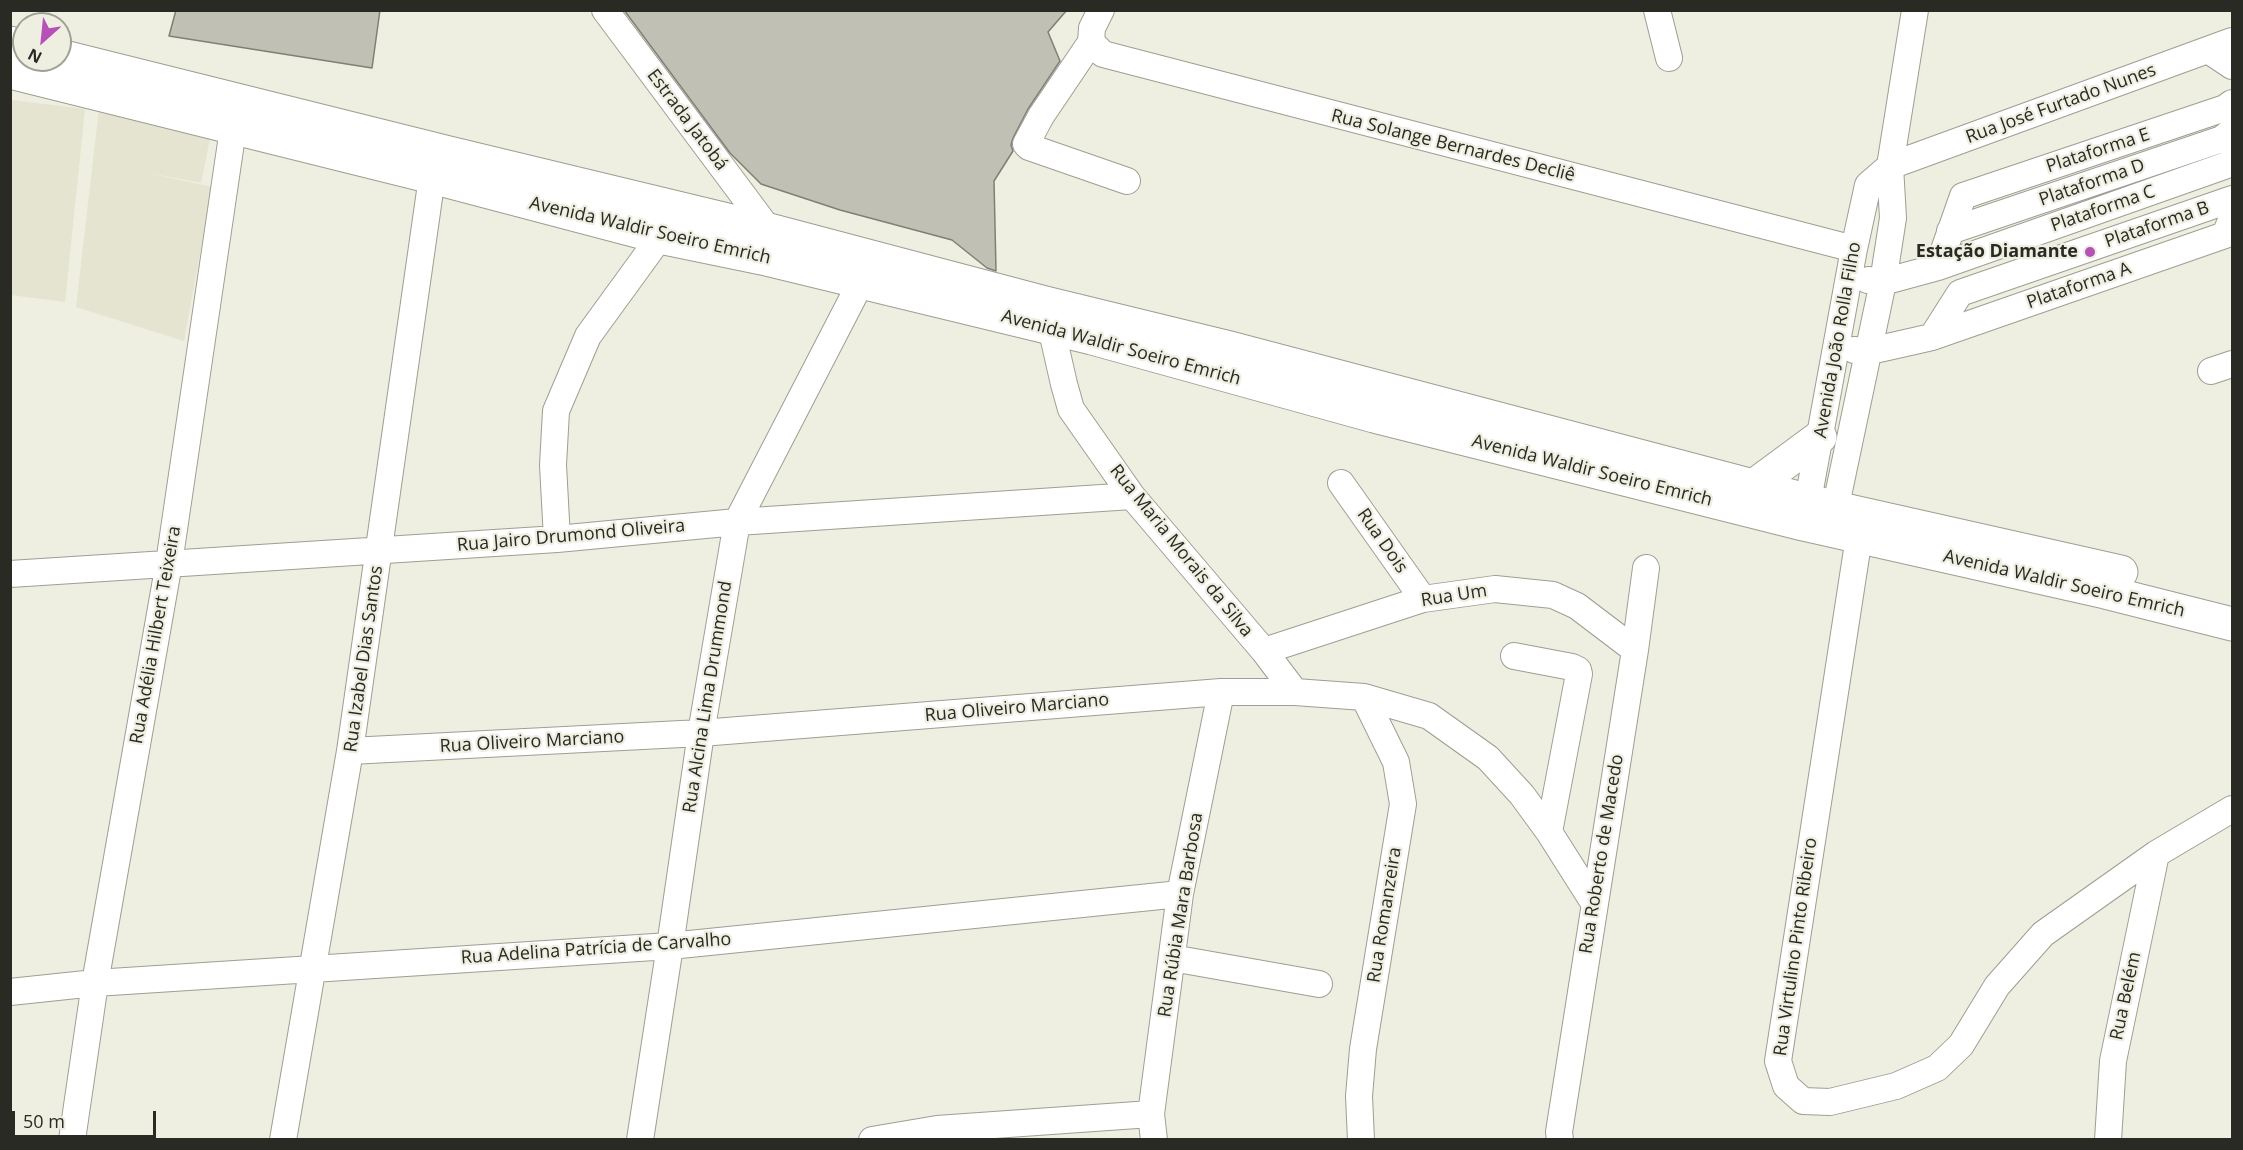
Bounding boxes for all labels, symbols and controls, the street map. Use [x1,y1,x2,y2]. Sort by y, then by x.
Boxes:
north arrow [12,12,72,72]
text: N [24,44,46,69]
street label: Rua José Furtado Nunes [1963,60,2159,148]
street label: Estrada Jatobá [642,65,732,175]
street label: Rua Solange Bernardes Decliê [1329,105,1577,187]
street label: Plataforma E [2044,124,2152,178]
street label: Plataforma D [2036,155,2148,211]
street label: Plataforma C [2048,181,2158,237]
street label: Avenida Waldir Soeiro Emrich [527,193,773,269]
street label: Plataforma B [2102,197,2212,253]
street label: Avenida João Rolla Filho [1810,240,1866,440]
place label: Estação Diamante [1916,241,2078,263]
marker: Estação Diamante [2083,245,2097,259]
street label: Plataforma A [2024,258,2134,314]
street label: Avenida Waldir Soeiro Emrich [999,306,1243,390]
street label: Avenida Waldir Soeiro Emrich [1470,431,1714,511]
street label: Rua Maria Morais da Silva [1105,461,1257,641]
street label: Rua Dois [1352,505,1412,577]
street label: Rua Jairo Drumond Oliveira [456,515,686,557]
street label: Rua Adélia Hilbert Teixeira [126,524,186,746]
street label: Avenida Waldir Soeiro Emrich [1941,546,2187,622]
street label: Rua Izabel Dias Santos [340,564,388,754]
street label: Rua Alcina Lima Drummond [679,579,737,815]
street label: Rua Um [1419,580,1489,612]
street label: Rua Oliveiro Marciano [924,689,1110,727]
street label: Rua Oliveiro Marciano [439,726,625,758]
street label: Rua Roberto de Macedo [1576,753,1628,955]
street label: Rua Rúbia Mara Barbosa [1154,811,1208,1019]
street label: Rua Virtulino Pinto Ribeiro [1770,836,1822,1058]
street label: Rua Romanzeira [1364,846,1406,984]
street label: Rua Adelina Patrícia de Carvalho [460,929,732,969]
street label: Rua Belém [2106,950,2146,1042]
scale bar [15,1099,159,1137]
text: 50 m [23,1109,65,1133]

